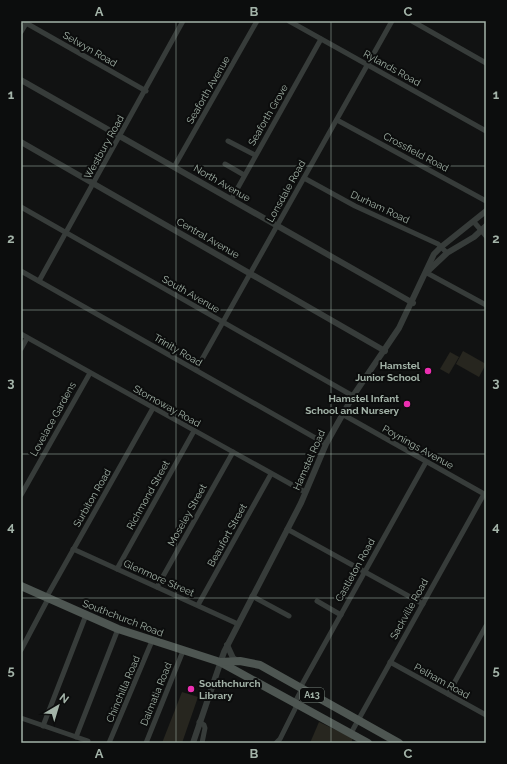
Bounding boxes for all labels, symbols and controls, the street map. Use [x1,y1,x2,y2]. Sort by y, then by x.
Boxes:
text: A [95,4,104,19]
text: B [250,4,259,19]
text: C [404,4,413,19]
street label: Selwyn Road [61,29,119,69]
street label: Rylands Road [362,48,422,88]
street label: Seaforth Avenue [184,54,232,126]
street label: Seaforth Grove [246,82,290,148]
text: 1 [8,87,15,102]
text: 1 [493,87,500,102]
street label: Westbury Road [82,113,126,181]
street label: Crossfield Road [382,130,450,174]
street label: Lonsdale Road [264,158,308,224]
street label: North Avenue [192,162,252,204]
street label: Durham Road [349,189,411,225]
street label: Central Avenue [175,216,241,260]
text: 2 [7,231,15,246]
text: 2 [492,231,500,246]
street label: South Avenue [160,273,222,315]
street label: Trinity Road [152,332,204,368]
place label: Hamstel Junior School [355,360,421,383]
marker: Hamstel Junior School [423,366,433,376]
text: 3 [7,375,15,390]
text: 3 [492,375,500,390]
street label: Lovelace Gardens [28,380,78,458]
street label: Stornoway Road [131,383,203,429]
place label: Hamstel Infant School and Nursery [305,393,399,416]
marker: Hamstel Infant School and Nursery [402,399,412,409]
street label: Poynings Avenue [381,423,456,471]
street label: Hamstel Road [291,428,327,492]
street label: Richmond Street [124,458,172,532]
street label: Surbiton Road [71,467,113,529]
street label: Moseley Street [165,482,209,548]
street label: Beaufort Street [205,501,249,568]
text: 4 [7,519,15,534]
text: 4 [492,519,500,534]
street label: Castleton Road [333,536,377,604]
street label: Glenmore Street [122,557,197,599]
street label: Sackville Road [388,577,430,641]
street label: Southchurch Road [81,598,165,638]
street label: Chinchilla Road [104,654,142,724]
street label: Dalmatia Road [138,661,174,727]
street label: Pelham Road [412,661,472,701]
text: 5 [7,663,15,678]
text: 5 [492,663,500,678]
place label: Southchurch Library [199,678,261,701]
marker: Southchurch Library [186,684,196,694]
north arrow [38,686,78,726]
road number: A13 [300,688,324,702]
text: N [57,691,71,706]
text: A [95,746,104,761]
text: B [250,746,259,761]
text: C [404,746,413,761]

